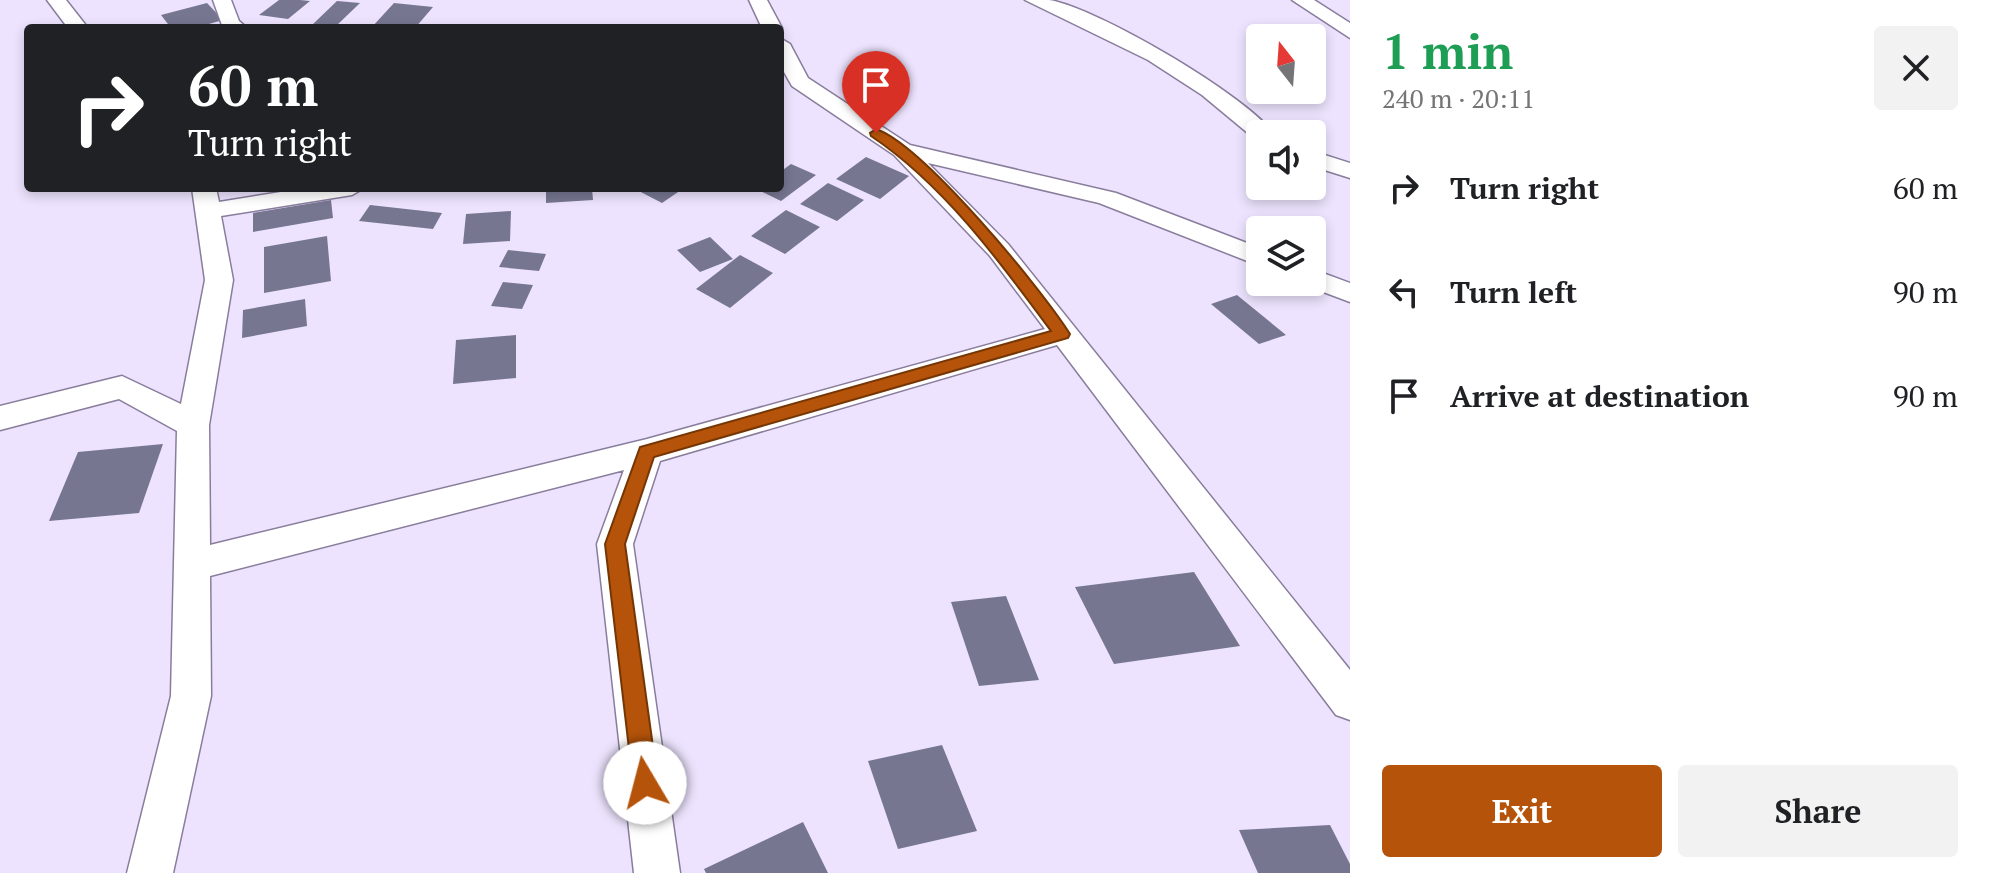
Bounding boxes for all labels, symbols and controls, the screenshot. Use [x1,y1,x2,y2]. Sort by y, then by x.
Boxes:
text: 1 min [1382,19,1513,83]
north arrow [1246,24,1326,104]
map controls [1246,24,1326,296]
button: close [1874,26,1958,110]
text: 60 m [188,48,318,122]
pin [842,51,910,133]
icon: right [56,56,160,160]
icon: arrive [854,63,898,107]
text: 240 m · 20:11 [1382,81,1535,115]
text: Turn right [188,119,352,166]
button: sound [1246,120,1326,200]
icon: right [1382,166,1426,210]
text: Turn right [1450,168,1599,208]
text: 60 m [1893,168,1958,208]
button: layers [1246,216,1326,296]
icon: left [1382,270,1426,314]
text: Turn left [1450,272,1577,312]
text: 90 m [1893,272,1958,312]
icon: arrive [1382,374,1426,418]
text: Arrive at destination [1450,376,1749,416]
text: 90 m [1893,376,1958,416]
position arrow [603,741,687,825]
button: Exit [1382,765,1662,857]
button: Share [1678,765,1958,857]

